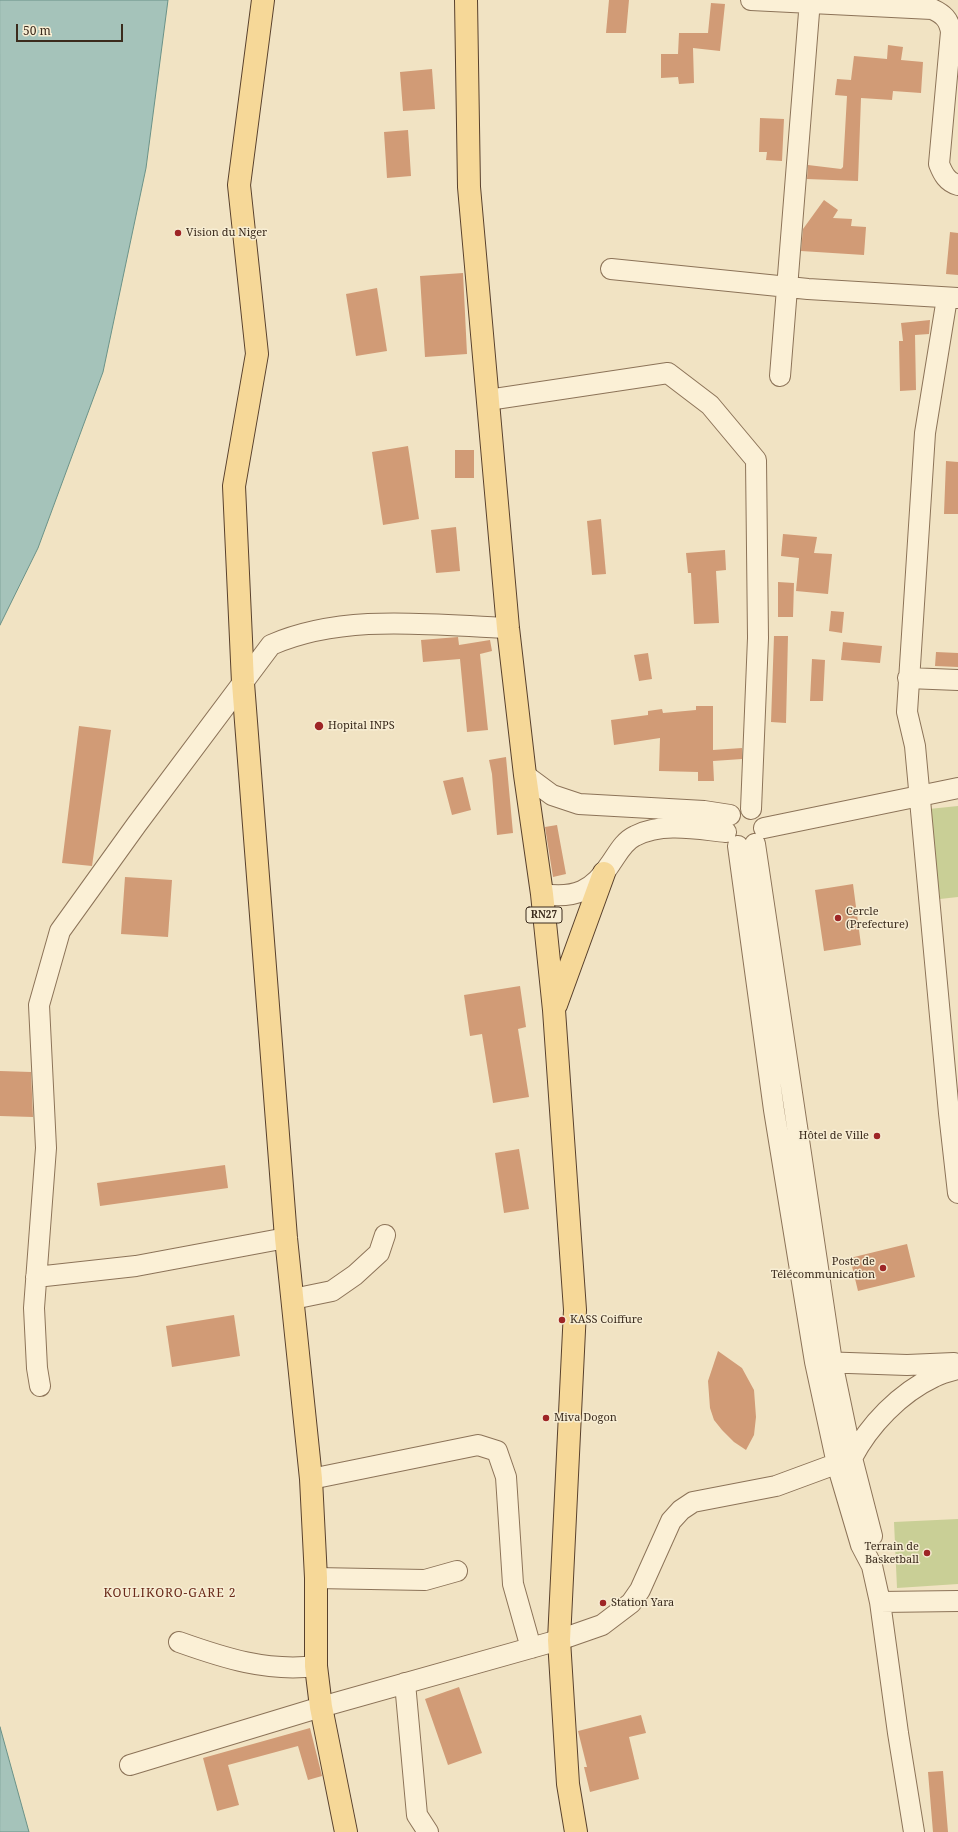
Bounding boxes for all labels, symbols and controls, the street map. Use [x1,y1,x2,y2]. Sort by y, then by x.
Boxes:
scale bar [18,16,125,42]
text: 50 m [23,22,51,39]
place label: Vision du Niger [186,226,267,240]
marker: Vision du Niger [173,228,183,238]
place label: Hopital INPS [328,719,395,733]
marker: Hopital INPS [313,720,325,732]
place label: Cercle (Prefecture) [846,905,909,931]
road number: RN27 [526,907,562,923]
marker: Cercle (Prefecture) [833,913,843,923]
place label: Hôtel de Ville [799,1129,869,1143]
marker: Hôtel de Ville [872,1131,882,1141]
place label: Poste de Télécommunication [771,1255,875,1281]
marker: Poste de Télécommunication [878,1263,888,1273]
place label: KASS Coiffure [570,1313,643,1327]
marker: KASS Coiffure [557,1315,567,1325]
place label: Miva Dogon [554,1411,617,1425]
marker: Miva Dogon [541,1413,551,1423]
place label: Terrain de Basketball [864,1540,919,1566]
marker: Terrain de Basketball [922,1548,932,1558]
district label: KOULIKORO-GARE 2 [103,1587,237,1601]
place label: Station Yara [611,1596,674,1610]
marker: Station Yara [598,1598,608,1608]

